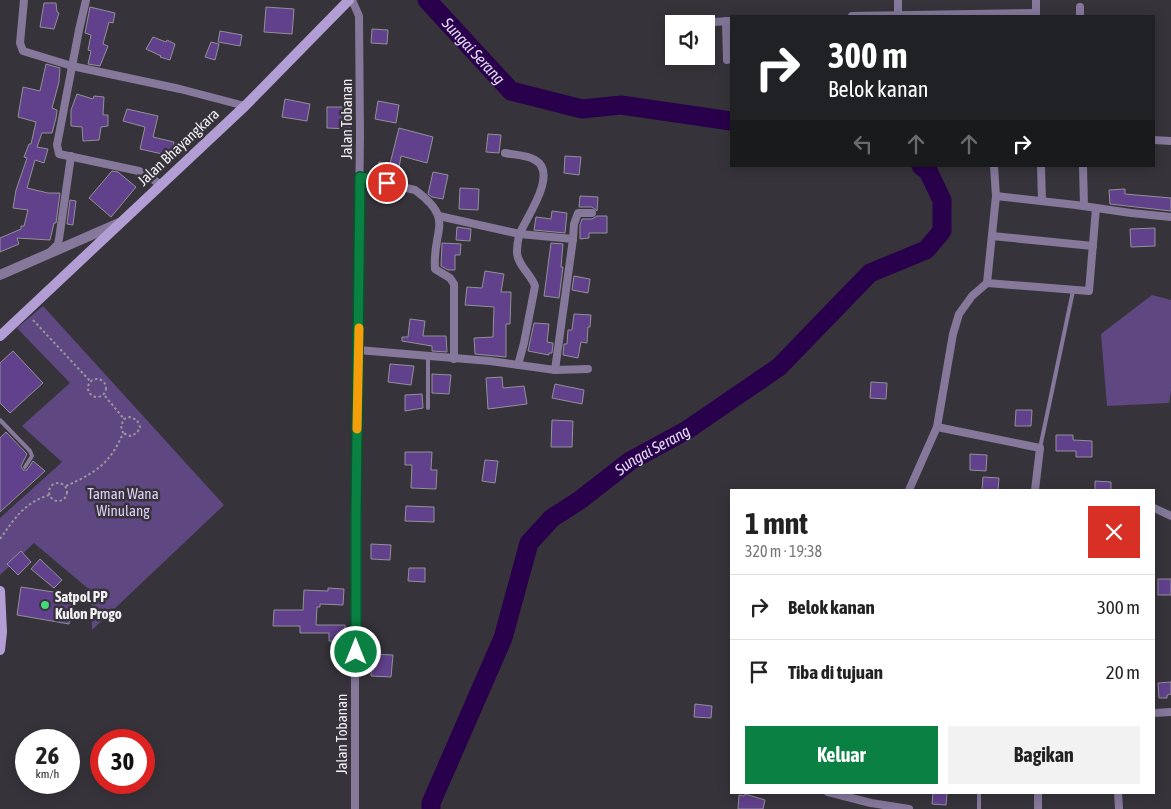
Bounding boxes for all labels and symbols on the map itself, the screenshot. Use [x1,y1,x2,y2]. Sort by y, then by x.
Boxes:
water label: Sungai Serang [438,13,509,88]
street label: Jalan Tobanan [338,79,355,159]
street label: Jalan Bhayangkara [134,105,222,189]
pin [366,162,408,204]
water label: Sungai Serang [610,421,693,479]
park label: Taman Wana Winulang [87,485,159,519]
place label: Satpol PP Kulon Progo [55,588,122,622]
marker: Satpol PP Kulon Progo [39,599,51,611]
position arrow [329,625,381,677]
street label: Jalan Tobanan [333,694,350,774]
speed limit sign: 30 [90,729,155,794]

